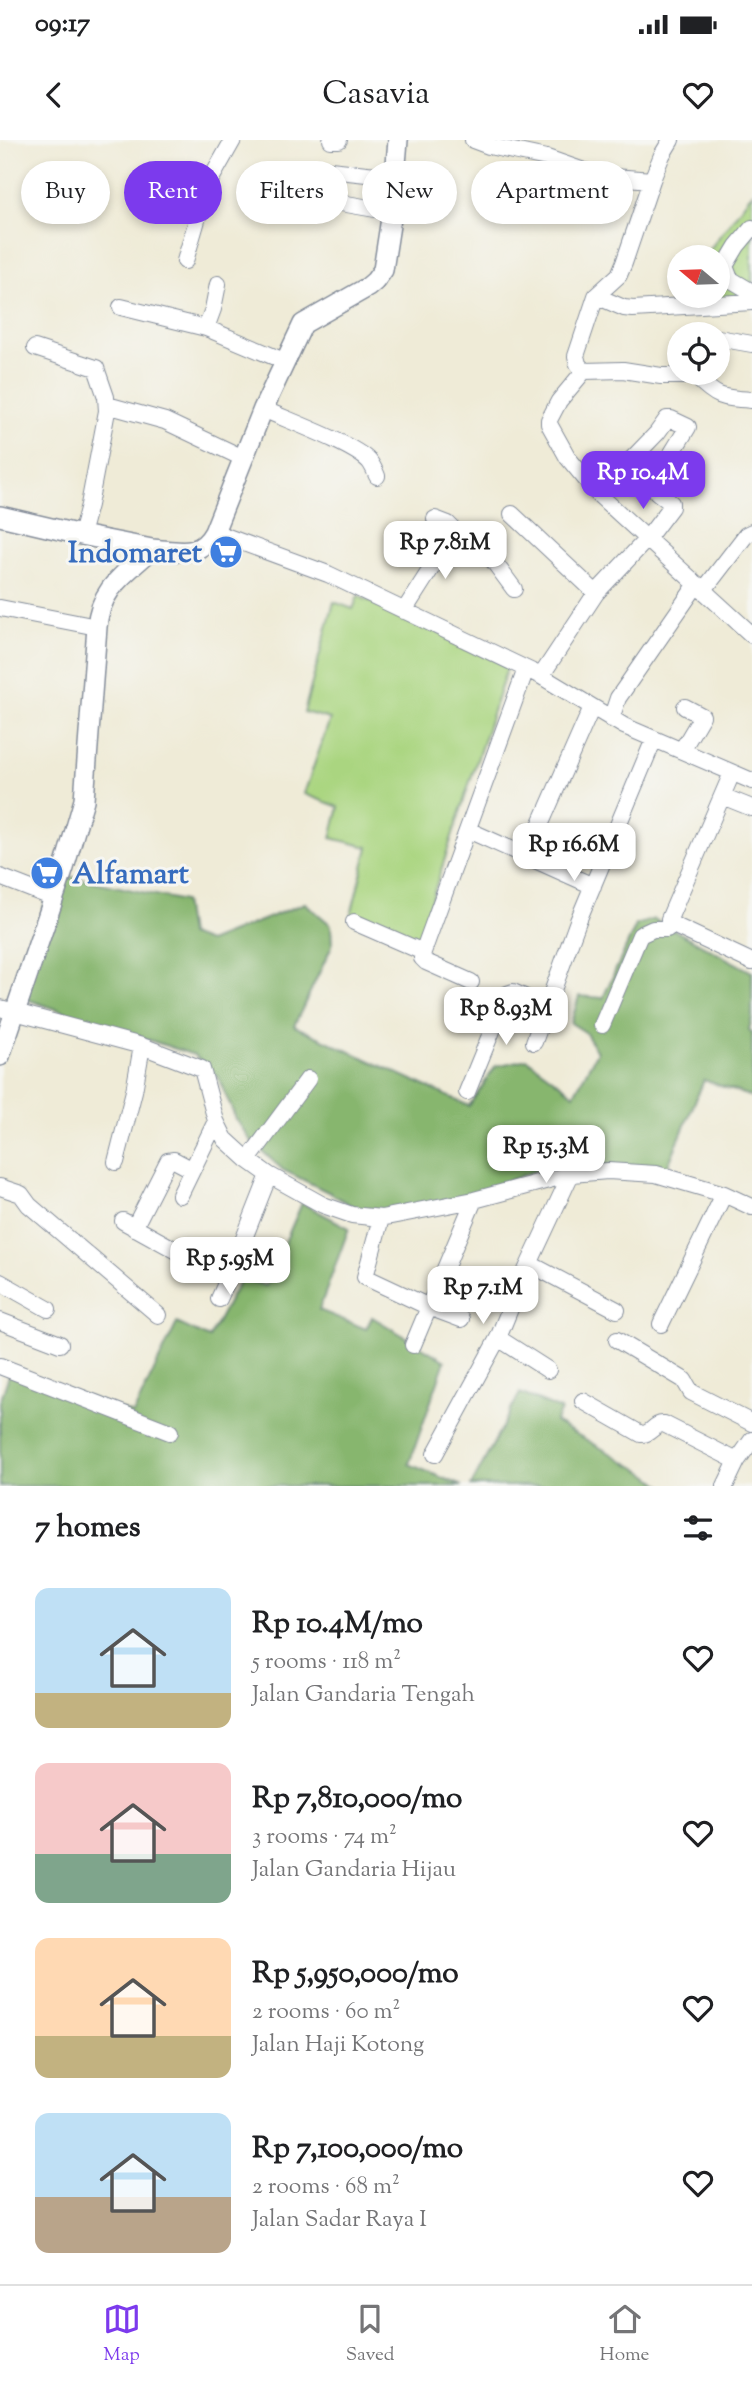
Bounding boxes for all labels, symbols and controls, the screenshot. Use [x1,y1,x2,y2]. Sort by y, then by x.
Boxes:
text: 09:17 [35,6,90,43]
text: Casavia [322,72,430,118]
icon: back [35,76,73,114]
icon: heart [679,76,717,114]
chip: Buy [21,161,110,224]
chip: Rent [124,161,222,224]
chip: Filters [236,161,348,224]
chip: New [362,161,457,224]
chip: Apartment [471,161,633,224]
north arrow [667,245,730,308]
map controls [667,245,730,385]
button: locate [667,322,730,385]
pin: Rp 10.4M [571,452,715,511]
text: Rp 10.4M [597,457,689,490]
pin: Rp 7.81M [373,522,517,581]
text: Rp 7.81M [400,527,490,560]
place label: Indomaret [68,533,203,576]
supermarket icon: Indomaret [207,533,245,571]
pin: Rp 16.6M [502,824,646,883]
text: Rp 16.6M [529,829,619,862]
supermarket icon: Alfamart [28,854,66,892]
place label: Alfamart [72,854,189,897]
pin: Rp 8.93M [434,988,578,1047]
text: Rp 8.93M [460,993,552,1026]
pin: Rp 15.3M [474,1126,618,1185]
text: Rp 15.3M [503,1131,589,1164]
pin: Rp 5.95M [158,1238,302,1297]
text: Rp 5.95M [186,1243,274,1276]
pin: Rp 7.1M [418,1266,548,1326]
text: Rp 7.1M [443,1272,523,1305]
text: 7 homes [35,1507,140,1550]
icon: filters [679,1509,717,1547]
text: Rp 10.4M/mo [252,1603,423,1646]
icon: home [91,1616,175,1700]
icon: heart [679,1639,717,1677]
text: 5 rooms · 118 m² [252,1646,401,1679]
text: Jalan Gandaria Tengah [252,1679,475,1712]
text: Rp 7,810,000/mo [252,1778,462,1821]
icon: home [91,1791,175,1875]
icon: heart [679,1814,717,1852]
text: 3 rooms · 74 m² [252,1821,397,1854]
text: Jalan Gandaria Hijau [252,1854,456,1887]
text: Rp 5,950,000/mo [252,1953,459,1996]
icon: home [91,1966,175,2050]
icon: heart [679,1989,717,2027]
text: 2 rooms · 60 m² [252,1996,400,2029]
text: Jalan Haji Kotong [252,2029,424,2062]
text: Rp 7,100,000/mo [252,2128,463,2171]
icon: home [91,2141,175,2225]
icon: heart [679,2164,717,2202]
text: 2 rooms · 68 m² [252,2171,400,2204]
text: Jalan Sadar Raya I [252,2204,427,2237]
tab: Map [103,2300,141,2369]
tab: Saved [346,2300,394,2369]
tab: Home [600,2300,649,2369]

